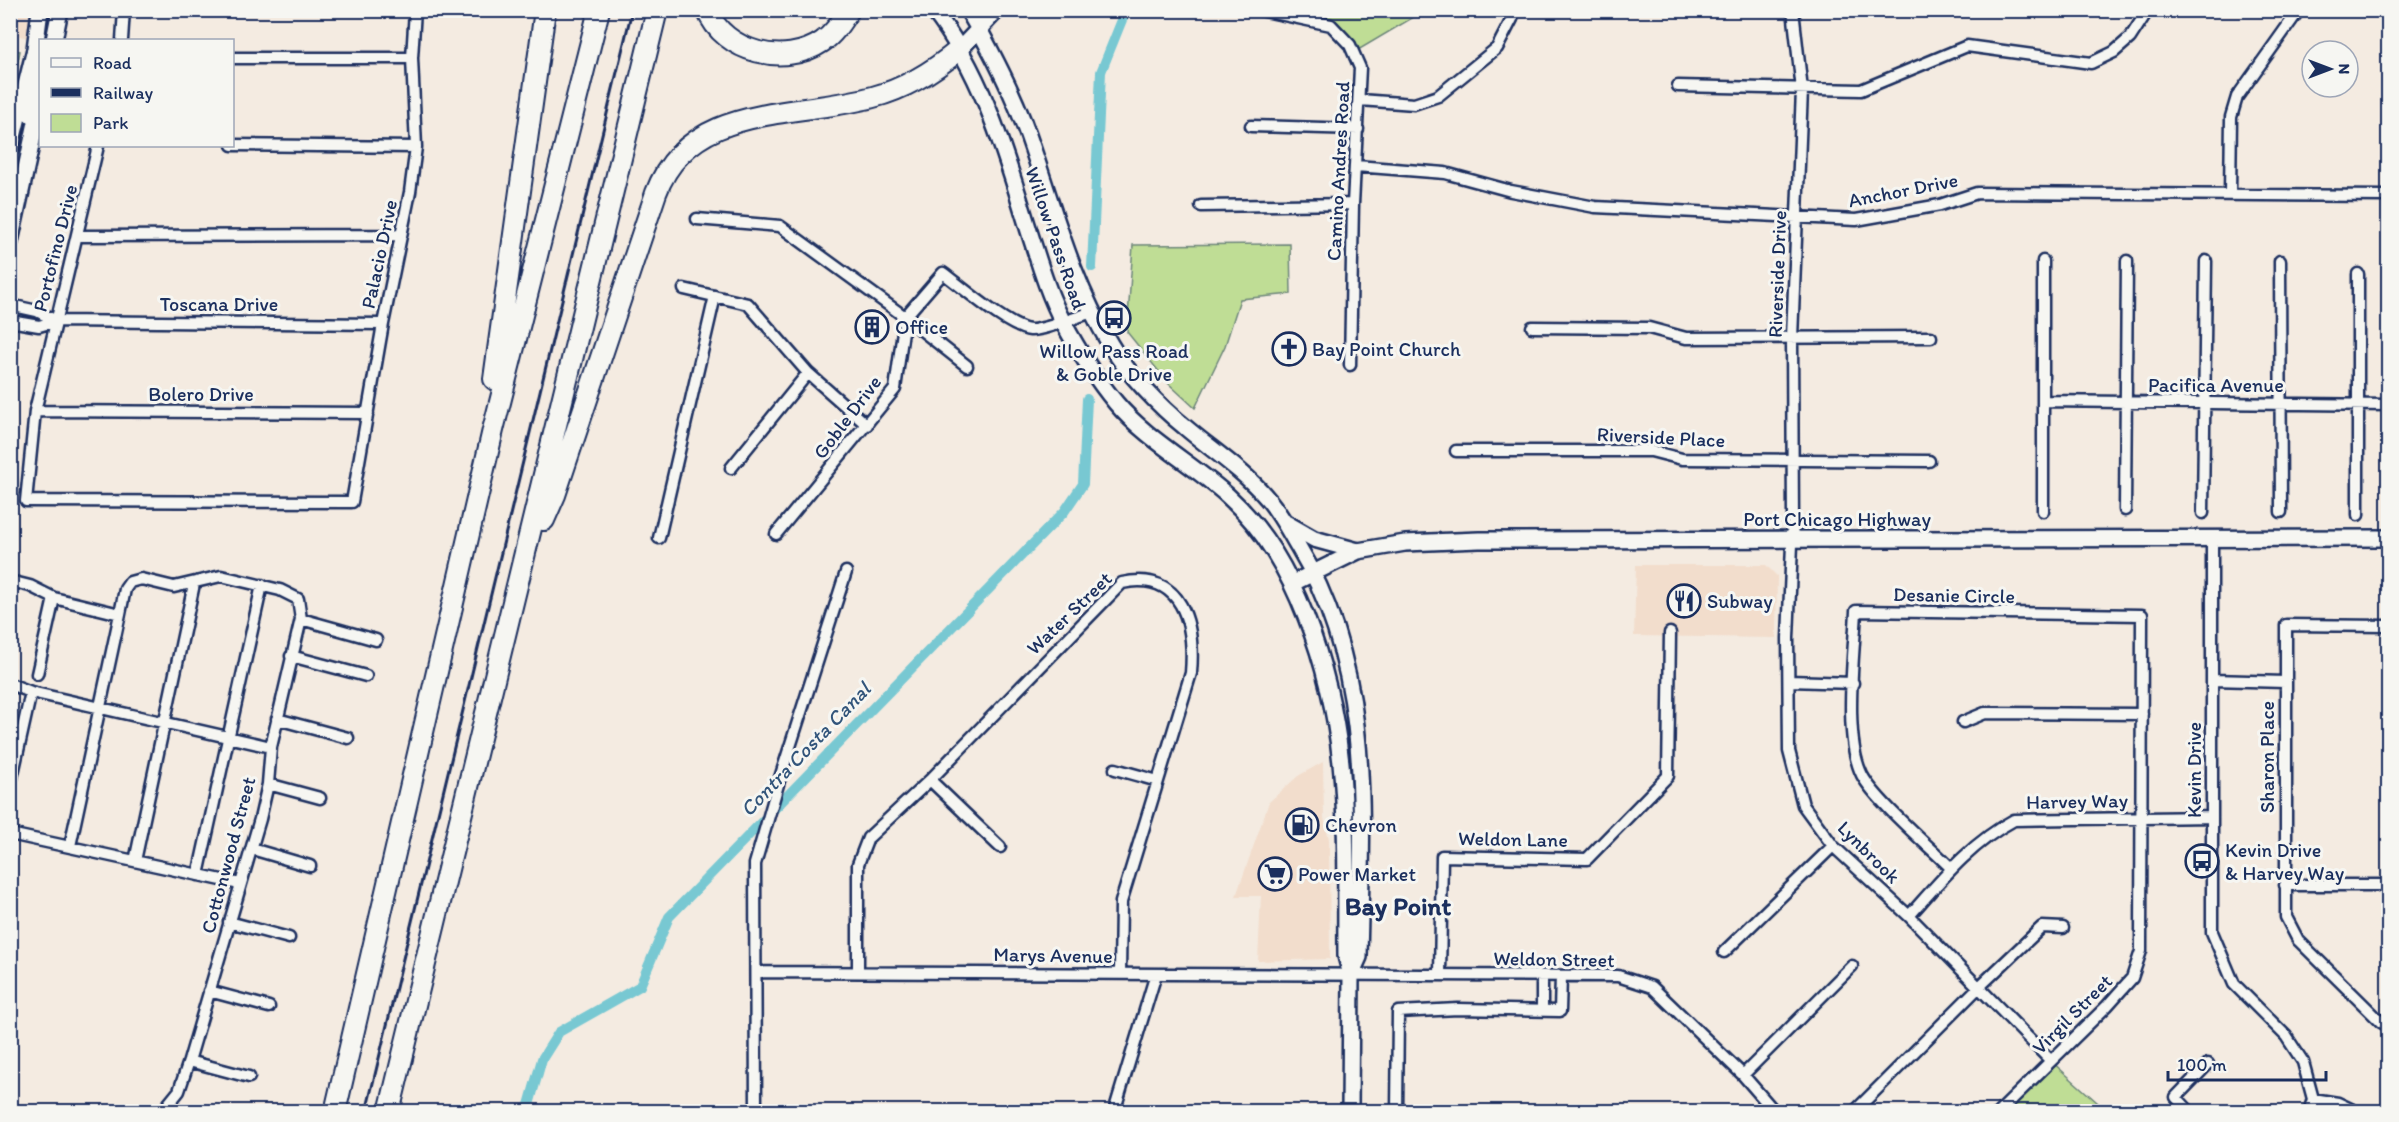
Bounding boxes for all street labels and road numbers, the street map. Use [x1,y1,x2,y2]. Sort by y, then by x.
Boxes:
street label: Camino Andres Road [1321,81,1355,261]
street label: Willow Pass Road [1020,164,1092,313]
street label: Anchor Drive [1846,168,1960,212]
street label: Portofino Drive [28,182,82,314]
street label: Palacio Drive [356,197,402,311]
street label: Riverside Drive [1763,210,1791,338]
street label: Toscana Drive [160,292,278,316]
street label: Goble Drive [808,370,886,464]
street label: Pacifica Avenue [2148,373,2284,397]
street label: Bolero Drive [148,382,254,406]
street label: Riverside Place [1596,422,1726,452]
street label: Port Chicago Highway [1743,507,1931,531]
street label: Water Street [1021,566,1117,660]
street label: Desanie Circle [1893,582,2015,608]
street label: Sharon Place [2255,701,2279,813]
street label: Kevin Drive [2182,722,2206,818]
street label: Cottonwood Street [196,774,260,936]
street label: Harvey Way [2026,788,2129,814]
street label: Lynbrook [1833,816,1905,888]
street label: Weldon Lane [1458,826,1568,852]
street label: Marys Avenue [993,942,1113,968]
street label: Weldon Street [1493,946,1615,972]
street label: Virgil Street [2027,969,2117,1059]

